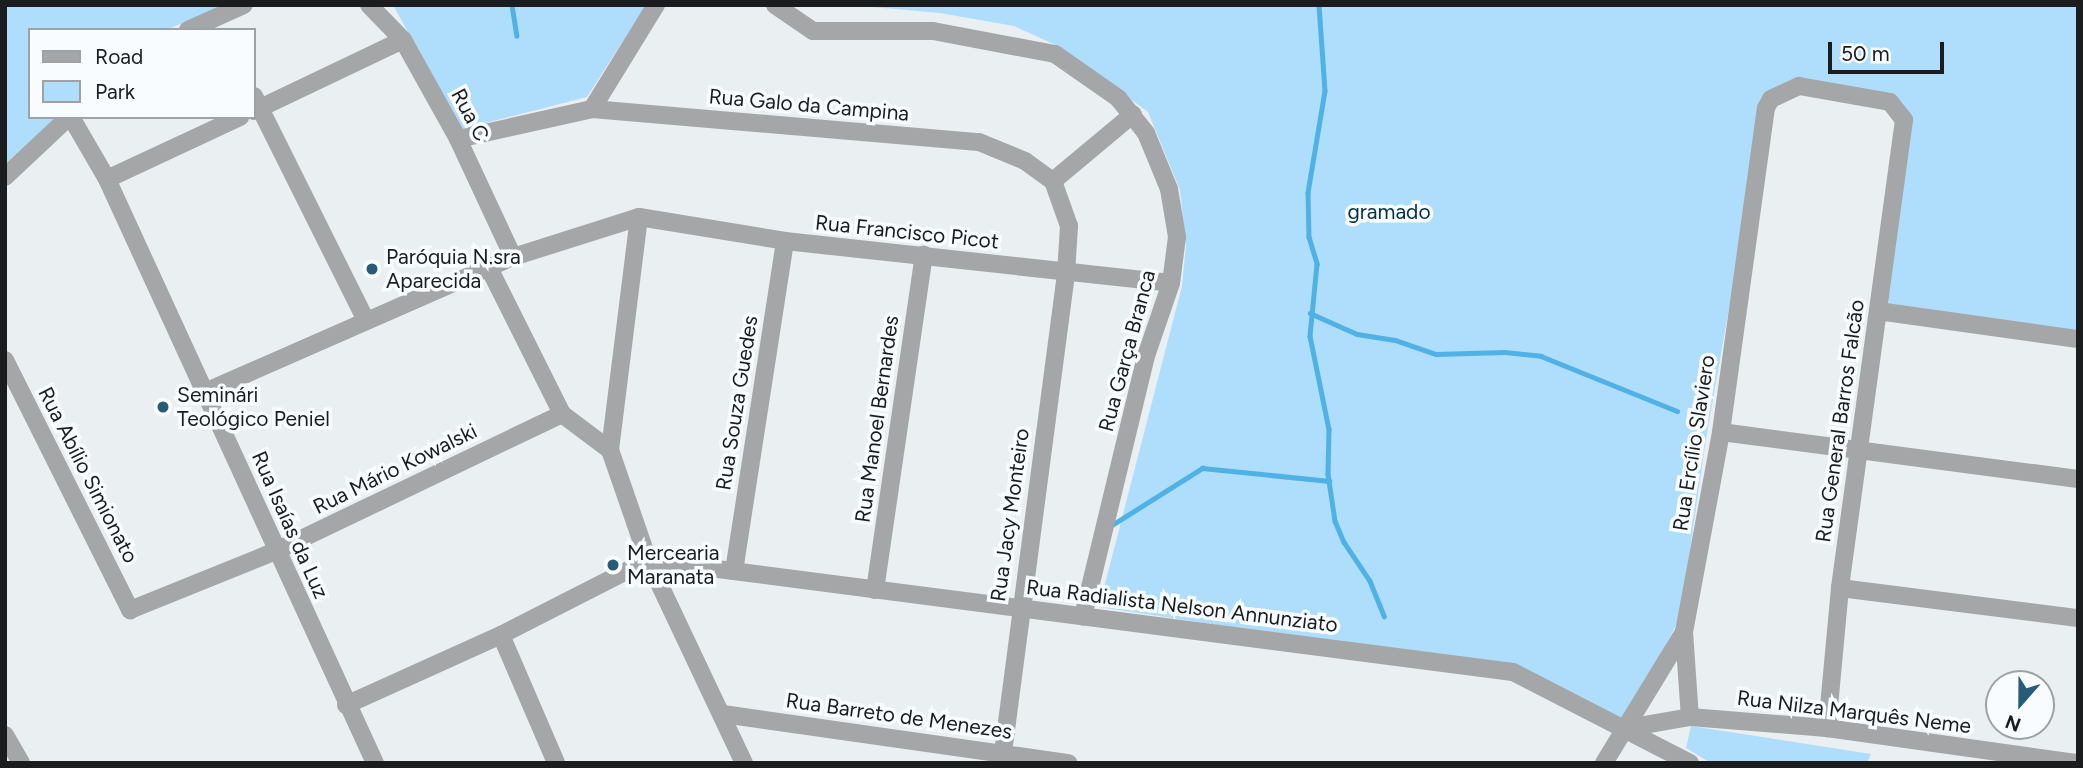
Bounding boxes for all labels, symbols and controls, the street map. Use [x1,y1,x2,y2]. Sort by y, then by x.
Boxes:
legend [28,28,256,119]
scale bar [1831,28,1946,72]
text: 50 m [1841,41,1890,66]
text: Road [95,44,143,69]
text: Park [95,79,135,104]
street label: Rua C [446,84,494,146]
street label: Rua Galo da Campina [708,84,910,126]
park label: gramado [1347,199,1431,225]
street label: Rua Francisco Picot [814,210,1000,254]
place label: Paróquia N.sra Aparecida [386,244,521,294]
marker: Paróquia N.sra Aparecida [364,261,380,277]
street label: Rua Garça Branca [1093,267,1161,435]
street label: Rua General Barros Falcão [1810,298,1870,544]
street label: Rua Souza Guedes [711,314,763,492]
street label: Rua Manoel Bernardes [850,314,904,524]
street label: Rua Ercílio Slaviero [1668,353,1720,533]
place label: Seminári Teológico Peniel [177,382,330,432]
street label: Rua Abílio Simionato [33,383,143,567]
marker: Seminári Teológico Peniel [155,399,171,415]
street label: Rua Mário Kowalski [309,418,481,520]
street label: Rua Jacy Monteiro [985,427,1035,603]
street label: Rua Isaías da Luz [246,447,334,603]
place label: Mercearia Maranata [627,540,720,590]
marker: Mercearia Maranata [605,557,621,573]
street label: Rua Radialista Nelson Annunziato [1025,574,1339,638]
north arrow [1985,670,2055,740]
street label: Rua Nilza Marquês Neme [1736,685,1972,739]
street label: Rua Barreto de Menezes [784,688,1014,744]
text: N [2002,710,2024,737]

